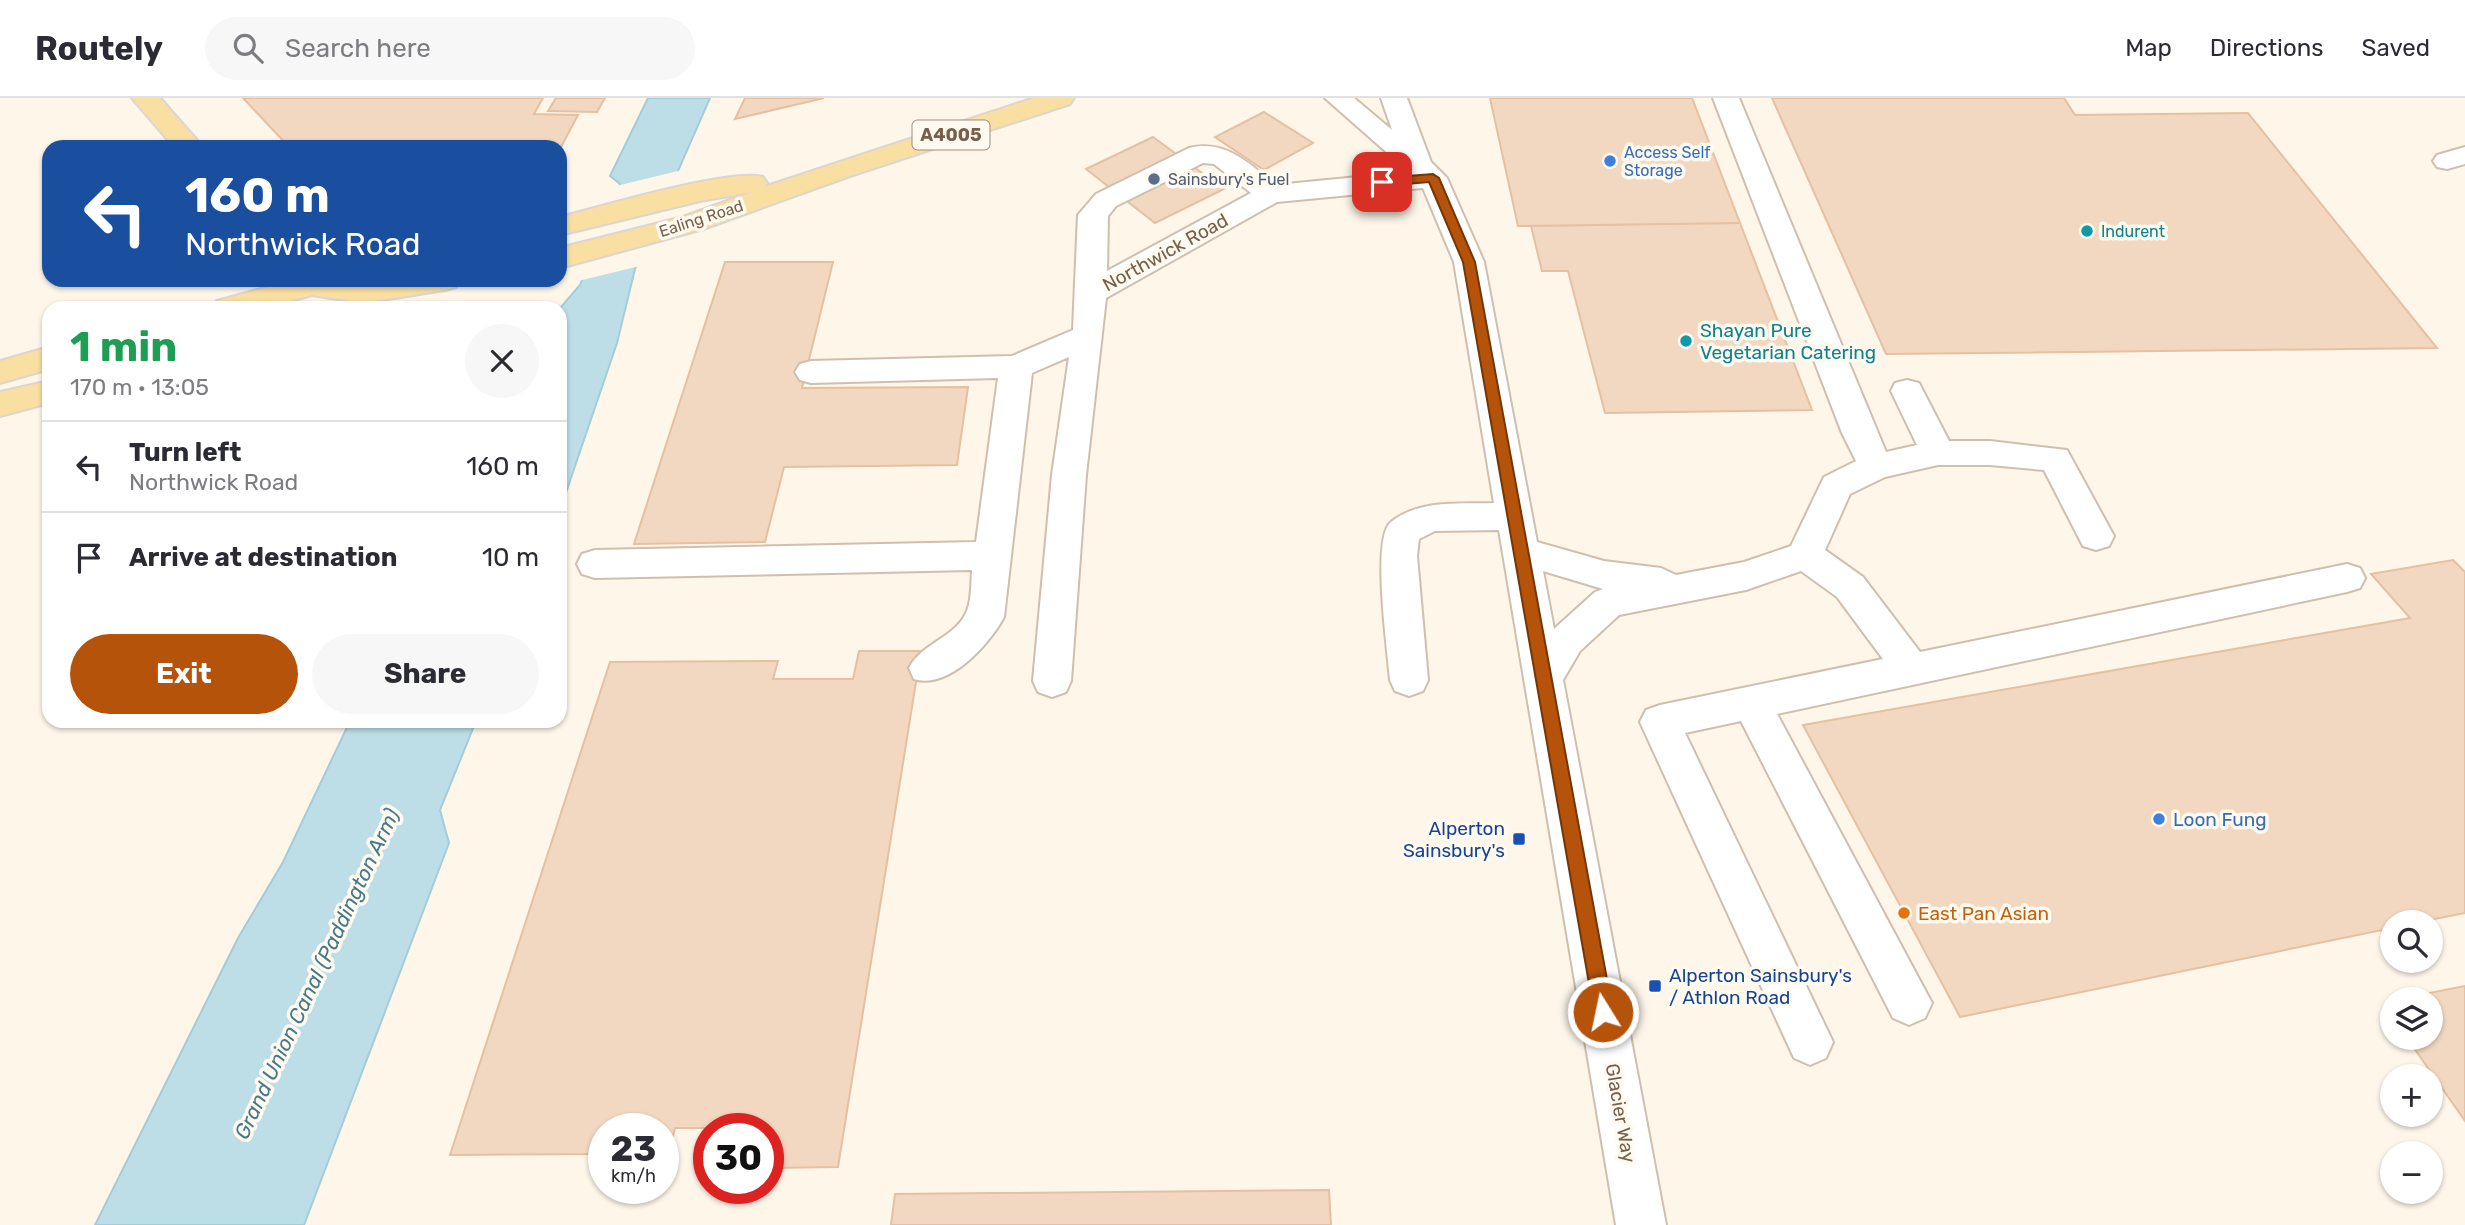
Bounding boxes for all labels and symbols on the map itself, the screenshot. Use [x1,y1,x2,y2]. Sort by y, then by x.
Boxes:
road number: A4005 [912,120,990,150]
place label: Access Self Storage [1624,143,1711,180]
pin [1352,152,1412,212]
marker: Access Self Storage [1602,153,1618,169]
place label: Sainsbury's Fuel [1168,170,1289,189]
marker: Sainsbury's Fuel [1146,171,1162,187]
street label: Ealing Road [657,196,746,241]
street label: Northwick Road [1099,208,1232,296]
place label: Indurent [2101,222,2165,241]
marker: Indurent [2079,223,2095,239]
place label: Shayan Pure Vegetarian Catering [1700,319,1876,364]
marker: Shayan Pure Vegetarian Catering [1678,333,1694,349]
water label: Grand Union Canal (Paddington Arm) [229,804,404,1143]
place label: Loon Fung [2173,808,2267,831]
marker: Loon Fung [2151,811,2167,827]
place label: Alperton Sainsbury's [1403,817,1505,862]
marker: Alperton Sainsbury's [1511,831,1527,847]
place label: East Pan Asian [1918,902,2049,925]
marker: East Pan Asian [1896,905,1912,921]
place label: Alperton Sainsbury's / Athlon Road [1669,964,1852,1009]
position arrow [1566,975,1640,1049]
marker: Alperton Sainsbury's / Athlon Road [1647,978,1663,994]
street label: Glacier Way [1600,1062,1641,1165]
speed limit sign: 30 [693,1113,784,1204]

